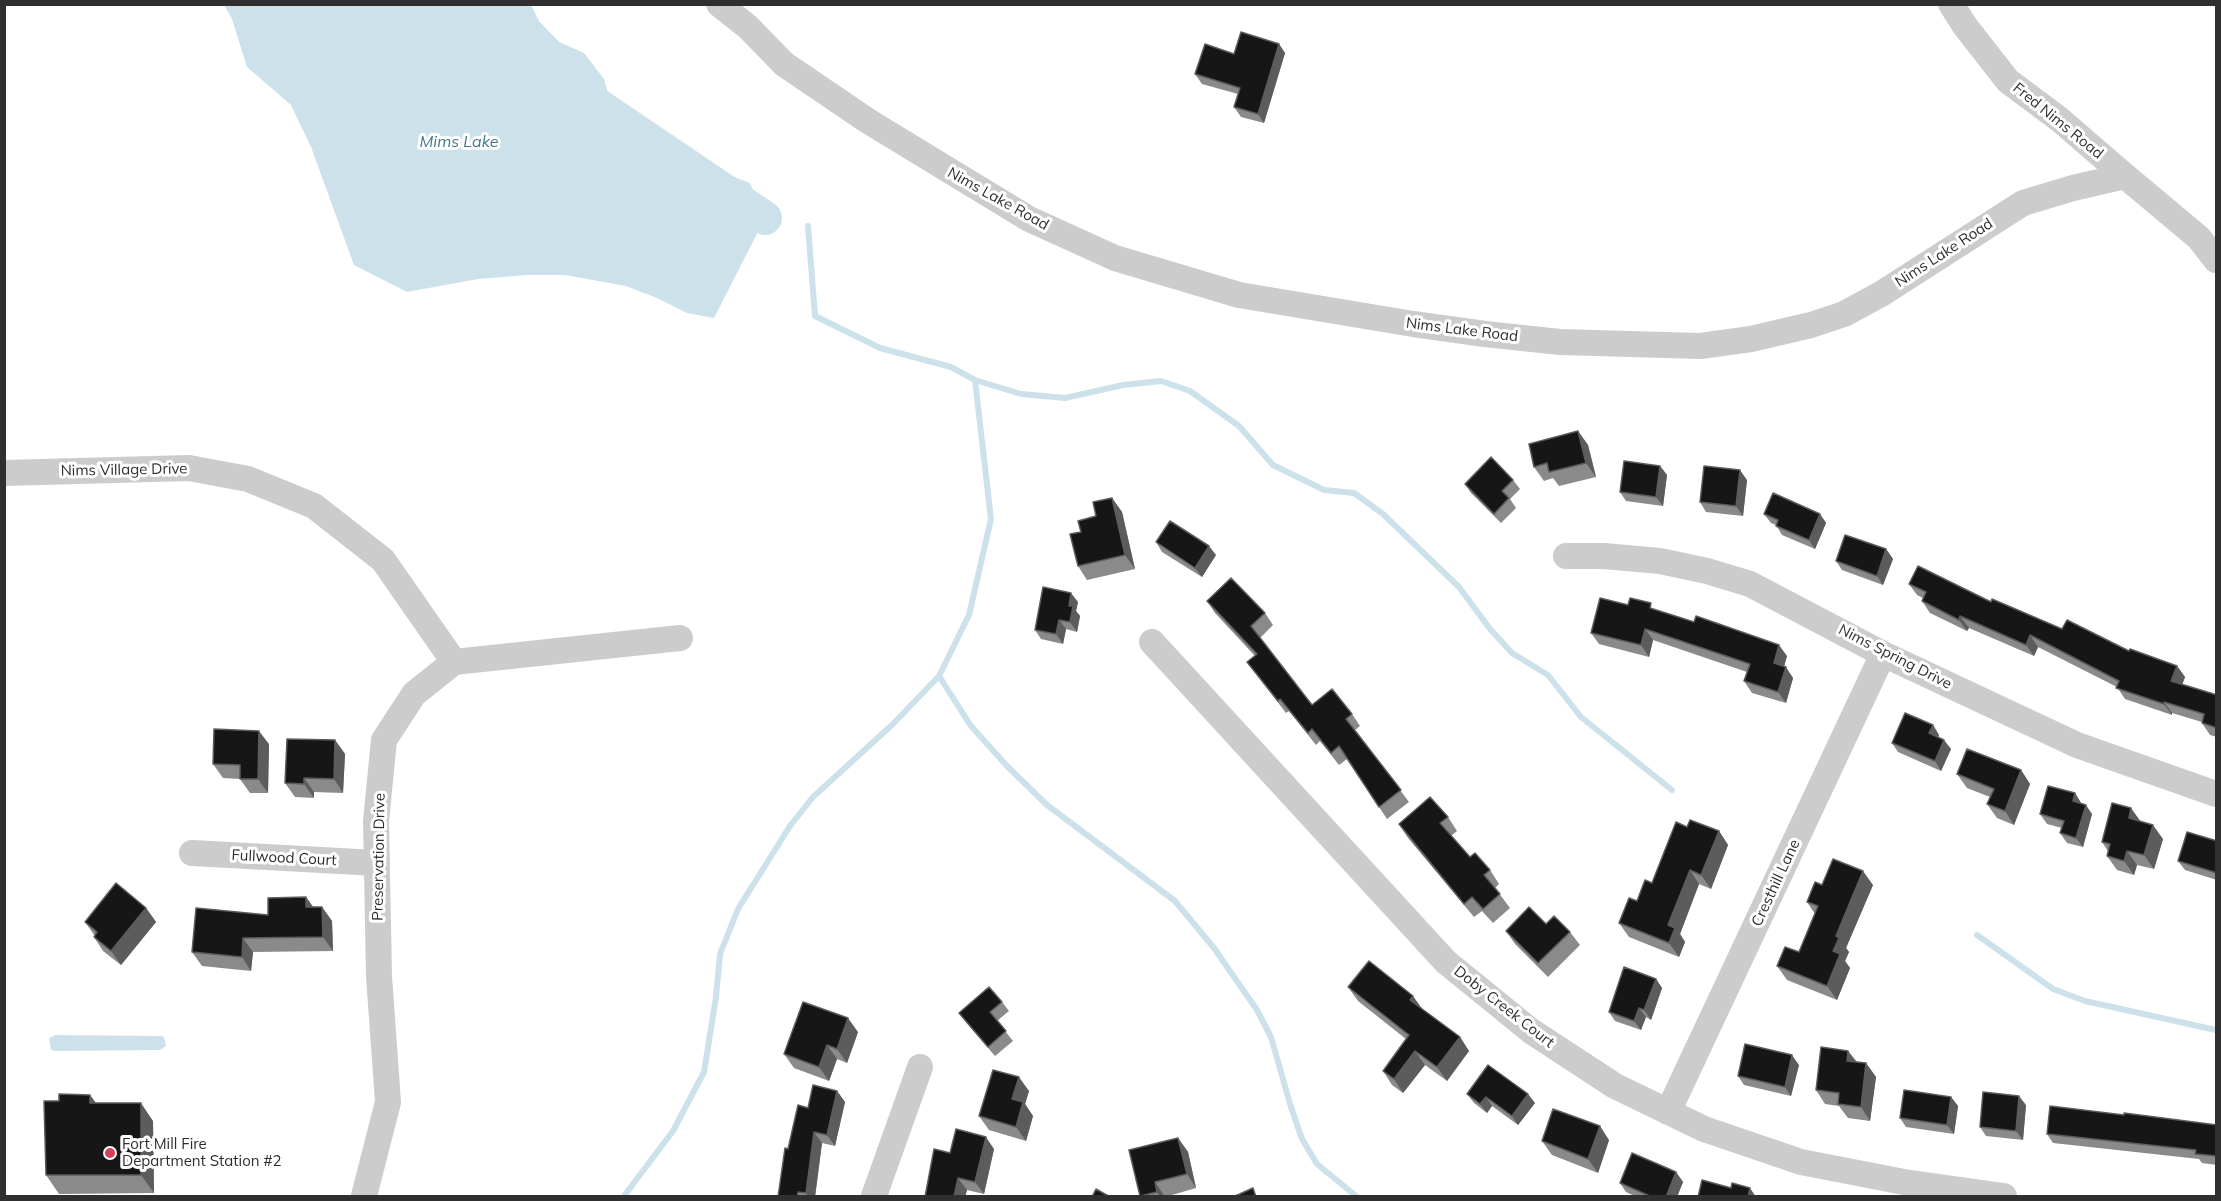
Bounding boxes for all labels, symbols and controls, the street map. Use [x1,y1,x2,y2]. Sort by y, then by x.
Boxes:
street label: Fred Nims Road [2009,79,2107,163]
water label: Mims Lake [420,132,498,152]
street label: Nims Lake Road [944,164,1052,234]
street label: Nims Lake Road [1892,215,1996,291]
street label: Nims Lake Road [1405,314,1519,346]
street label: Nims Village Drive [60,460,188,480]
street label: Nims Spring Drive [1835,621,1955,693]
street label: Preservation Drive [369,793,389,921]
street label: Cresthill Lane [1748,837,1804,929]
street label: Fullwood Court [231,846,337,870]
street label: Doby Creek Court [1450,962,1558,1052]
place label: Fort Mill Fire Department Station #2 [122,1135,281,1170]
marker: Fort Mill Fire Department Station #2 [103,1146,117,1160]

